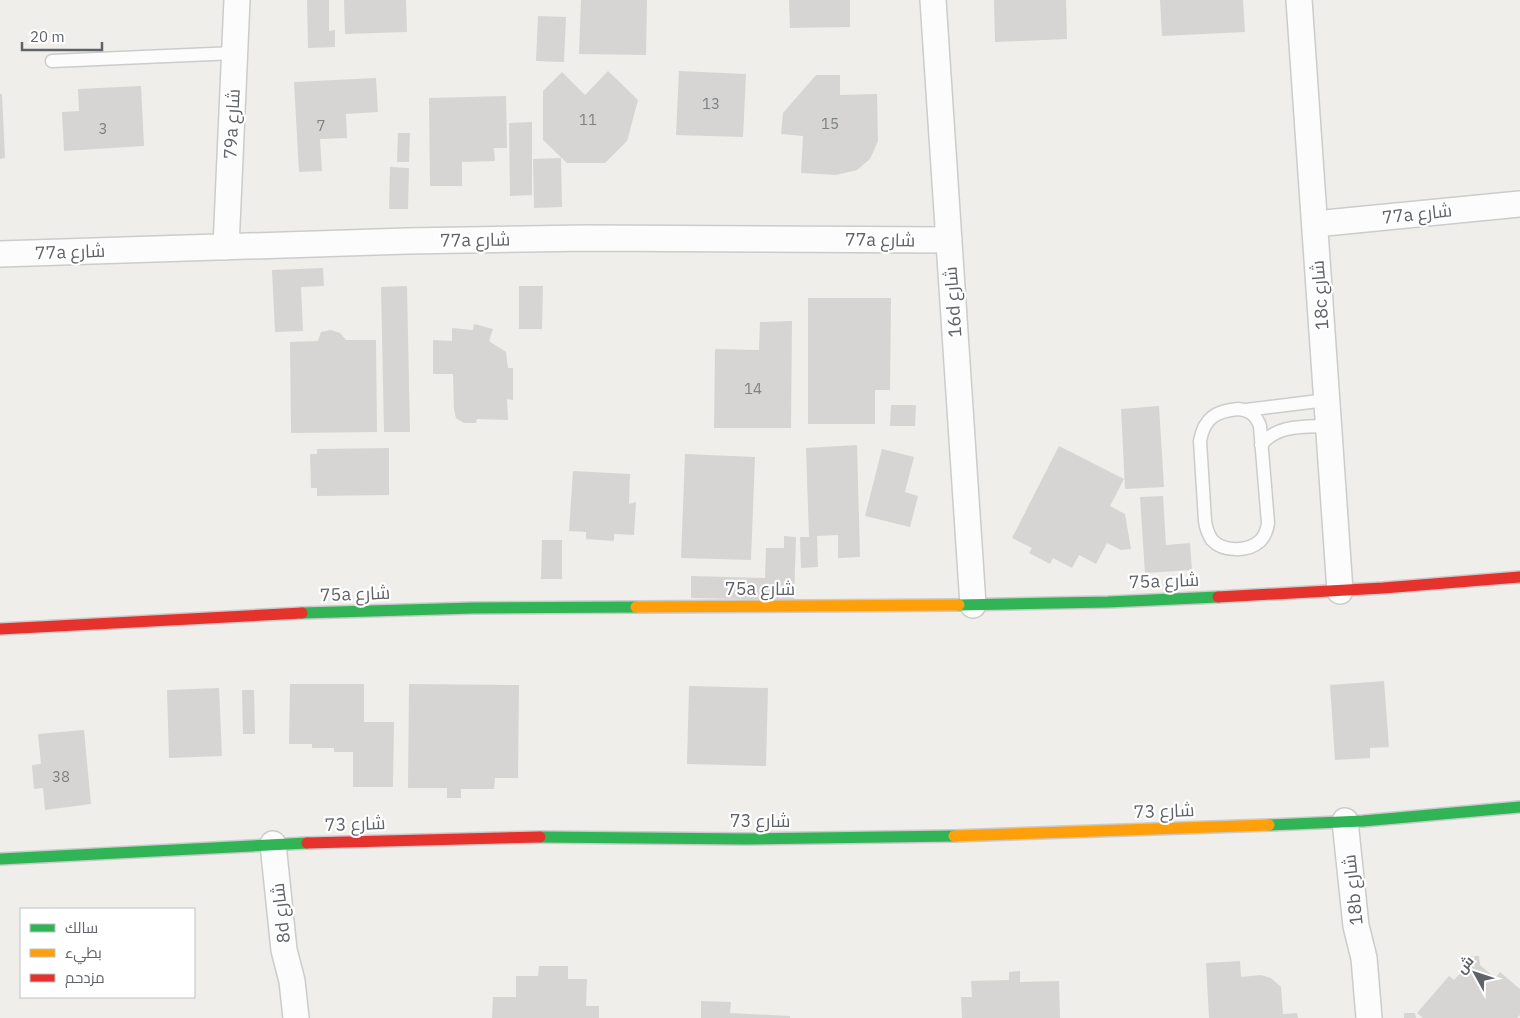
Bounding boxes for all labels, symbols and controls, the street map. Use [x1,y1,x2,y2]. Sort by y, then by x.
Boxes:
scale bar [22,20,102,52]
text: 20 m [30,27,65,46]
street label: 79a شارع [218,88,246,160]
house number: 13 [702,94,720,113]
house number: 11 [579,110,597,129]
house number: 15 [821,114,839,133]
house number: 7 [316,116,326,135]
house number: 3 [98,119,108,138]
street label: 77a شارع [1381,198,1453,230]
street label: 77a شارع [440,227,510,253]
street label: 77a شارع [845,227,915,253]
street label: 77a شارع [34,239,106,265]
street label: 18c شارع [1306,259,1334,331]
street label: 16d شارع [939,266,967,338]
house number: 14 [744,379,762,398]
street label: 75a شارع [1128,568,1200,594]
street label: 75a شارع [725,577,795,601]
street label: 75a شارع [319,581,391,607]
house number: 38 [52,767,70,786]
street label: شارع 73 [1133,798,1195,824]
street label: شارع 73 [730,809,790,833]
street label: شارع 73 [324,811,386,837]
street label: 18b شارع [1337,853,1369,927]
street label: 8d شارع [266,882,296,944]
legend [20,908,195,998]
text: سالك [65,918,98,937]
text: بطيء [65,943,102,965]
north arrow [1450,948,1500,998]
text: ش [1452,952,1478,977]
text: مزدحم [65,968,105,988]

